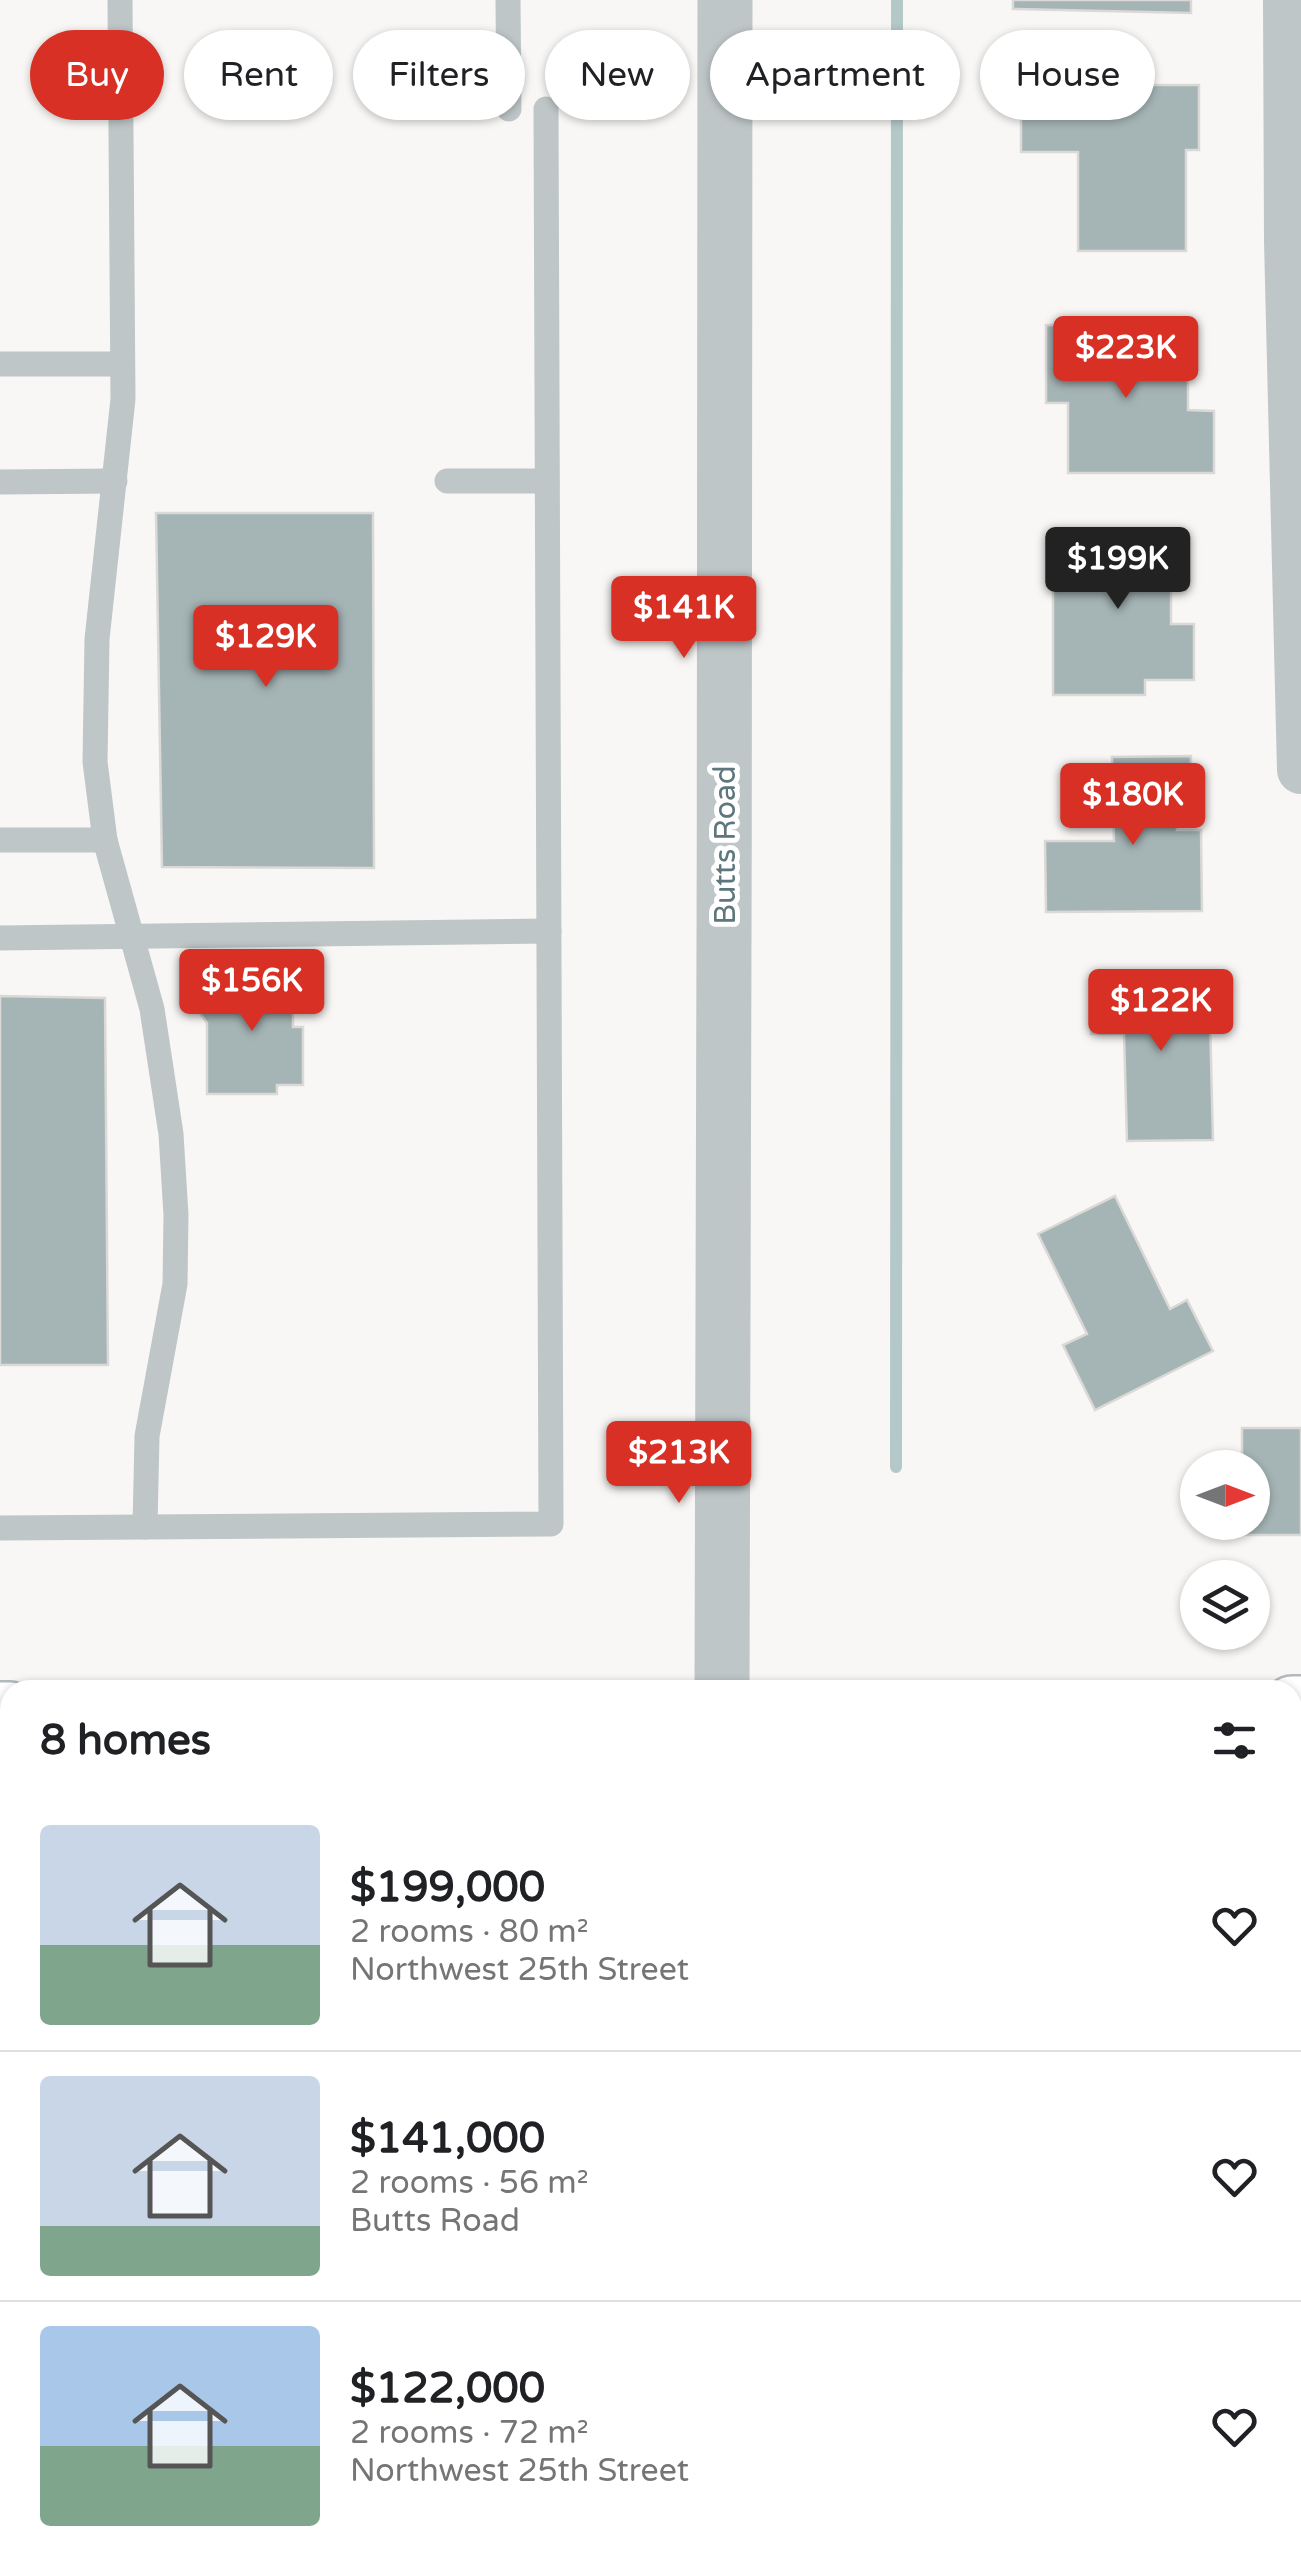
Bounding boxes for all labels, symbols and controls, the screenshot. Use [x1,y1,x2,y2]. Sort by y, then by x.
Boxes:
chip: Buy [30,30,164,120]
chip: Rent [184,30,333,120]
chip: Filters [353,30,525,120]
chip: New [545,30,690,120]
chip: Apartment [710,30,960,120]
chip: House [980,30,1155,120]
pin: $223K [1056,316,1196,401]
text: $223K [1075,329,1177,367]
pin: $199K [1048,527,1188,612]
text: $199K [1067,540,1169,578]
pin: $141K [614,576,754,661]
text: $141K [633,589,735,627]
pin: $129K [196,605,336,690]
text: $129K [215,618,317,656]
pin: $180K [1063,763,1203,848]
street label: Butts Road [707,765,744,925]
text: $180K [1082,776,1184,814]
pin: $156K [182,949,322,1034]
text: $156K [201,962,303,1000]
pin: $122K [1091,969,1231,1054]
text: $122K [1110,982,1212,1020]
pin: $213K [609,1421,749,1506]
text: $213K [628,1434,730,1472]
north arrow [1180,1450,1270,1540]
map controls [1180,1450,1270,1650]
button: layers [1180,1560,1270,1650]
icon: filters [1207,1713,1262,1768]
text: 8 homes [40,1715,211,1766]
text: $199,000 [350,1862,545,1913]
icon: home [120,1865,240,1985]
icon: heart [1207,1898,1262,1953]
text: 2 rooms · 80 m² [350,1913,589,1951]
text: Northwest 25th Street [350,1951,689,1989]
text: $141,000 [350,2113,545,2164]
icon: home [120,2116,240,2236]
icon: heart [1207,2149,1262,2204]
text: 2 rooms · 56 m² [350,2164,589,2202]
text: Butts Road [350,2202,520,2240]
text: $122,000 [350,2363,545,2414]
icon: home [120,2366,240,2486]
icon: heart [1207,2399,1262,2454]
text: 2 rooms · 72 m² [350,2414,589,2452]
text: Northwest 25th Street [350,2452,689,2490]

